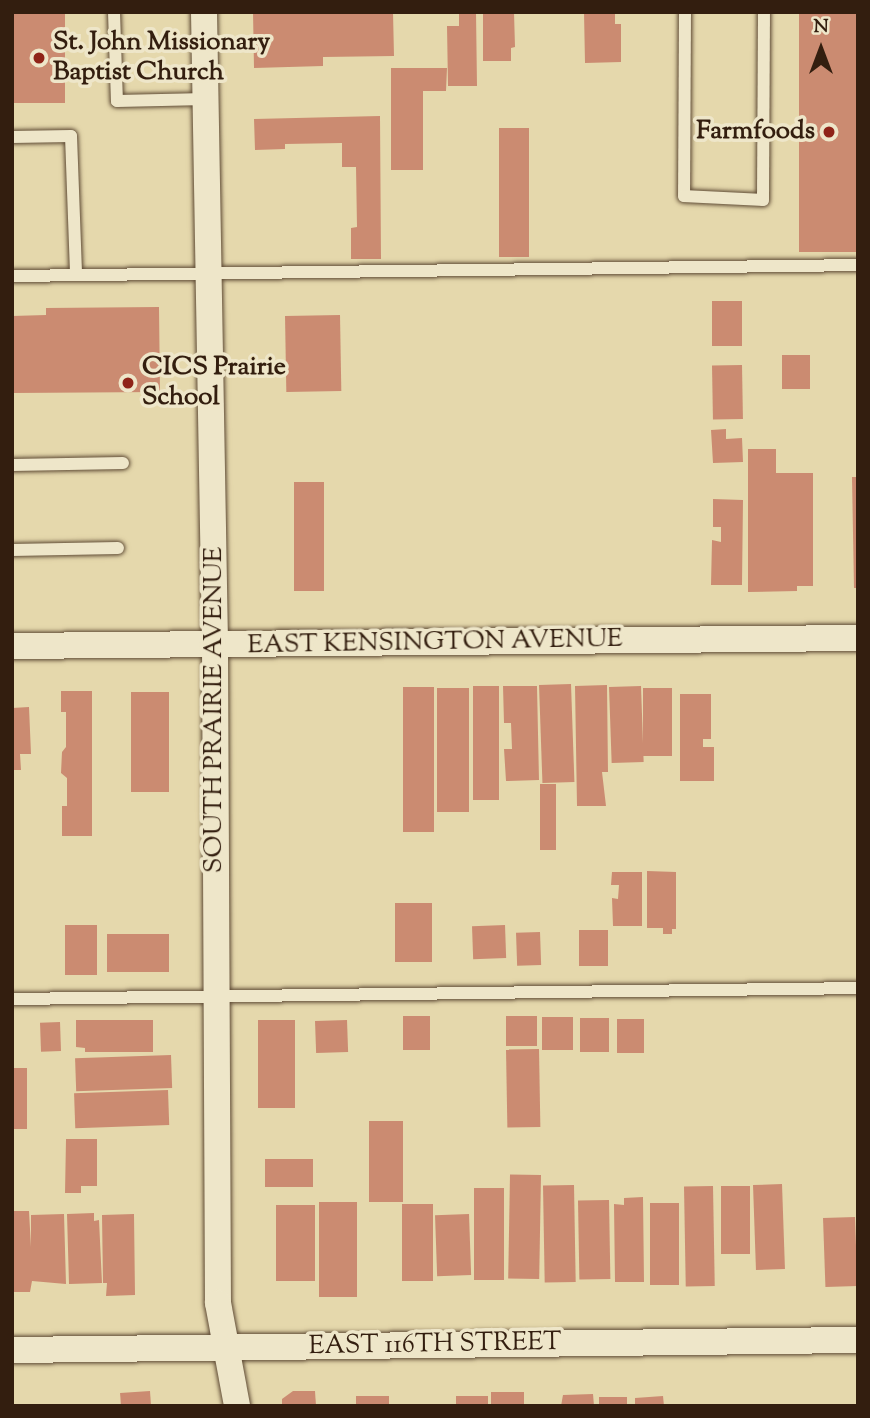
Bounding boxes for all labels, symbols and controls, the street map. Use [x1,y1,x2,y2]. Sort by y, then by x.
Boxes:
north arrow [786,14,856,84]
text: N [813,14,829,41]
place label: St. John Missionary Baptist Church [53,27,270,88]
marker: St. John Missionary Baptist Church [31,50,47,66]
place label: Farmfoods [696,116,815,148]
marker: Farmfoods [821,124,837,140]
place label: CICS Prairie School [142,352,286,414]
marker: CICS Prairie School [120,375,136,391]
street label: SOUTH PRAIRIE AVENUE [199,547,231,873]
street label: EAST KENSINGTON AVENUE [247,624,623,662]
street label: EAST 116TH STREET [308,1327,562,1363]

